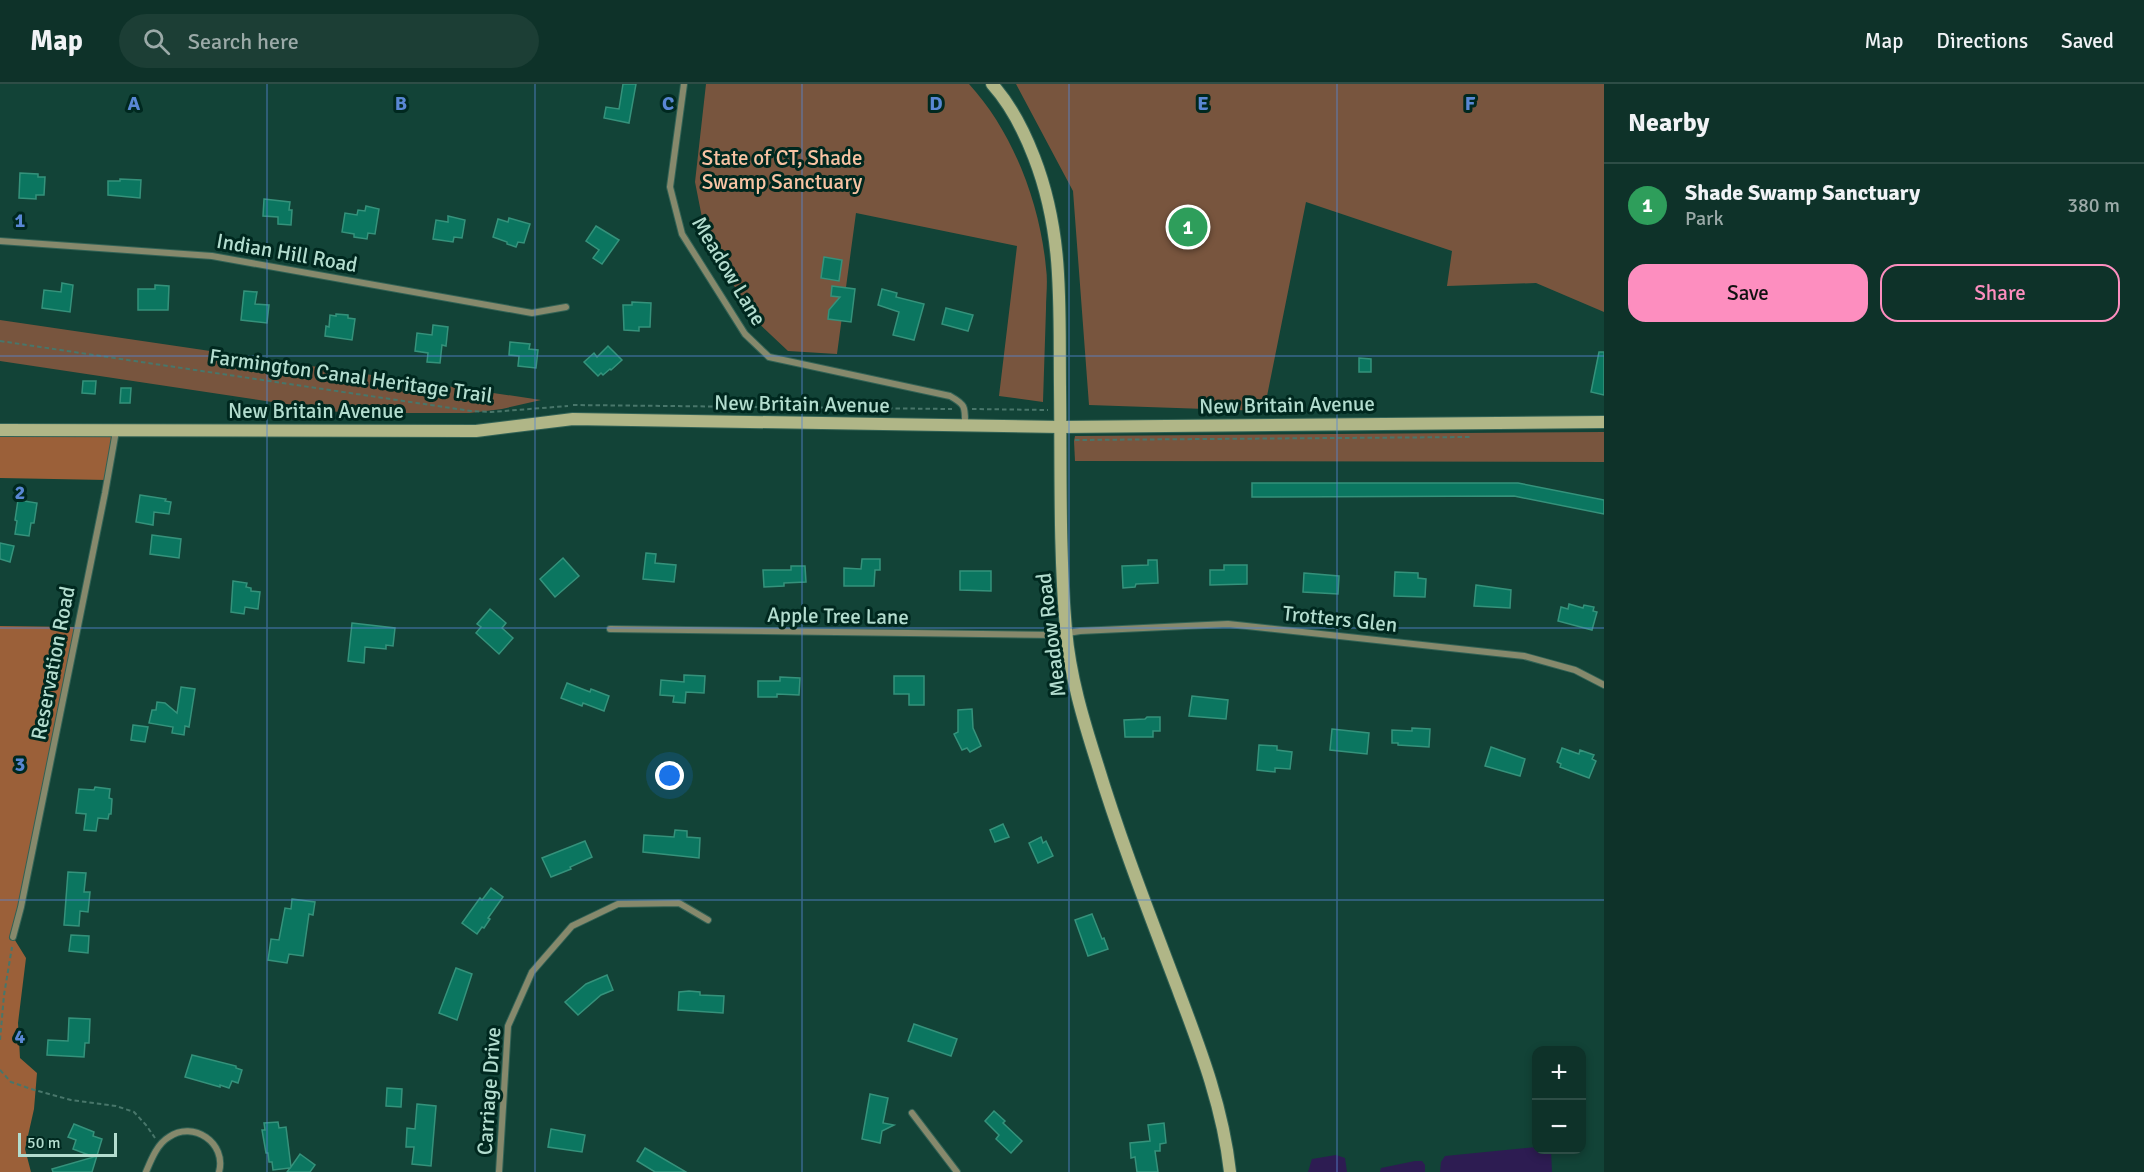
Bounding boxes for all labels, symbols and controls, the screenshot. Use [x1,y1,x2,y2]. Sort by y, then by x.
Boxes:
search box [119,14,539,68]
text: Map [30,24,83,58]
icon: search [140,25,173,58]
text: Search here [188,28,299,55]
text: Map [1865,28,1903,54]
text: Directions [1936,28,2028,54]
text: Saved [2061,28,2114,54]
text: A [128,91,141,116]
text: B [395,91,407,116]
text: C [662,91,674,116]
text: D [929,91,943,116]
text: E [1197,91,1209,116]
text: F [1465,91,1476,116]
text: Nearby [1628,107,1709,139]
park label: State of CT, Shade Swamp Sanctuary [702,145,863,195]
text: Shade Swamp Sanctuary [1685,179,1920,206]
text: 1 [1642,193,1653,218]
text: 380 m [2067,193,2120,218]
pin: 1 [1168,204,1208,250]
text: Park [1685,206,1723,231]
text: 1 [15,208,26,233]
street label: Meadow Lane [686,212,772,330]
street label: Indian Hill Road [215,228,359,278]
button: Save [1628,264,1868,322]
button: Share [1880,264,2120,322]
street label: Farmington Canal Heritage Trail [208,343,494,409]
street label: New Britain Avenue [714,389,890,419]
street label: New Britain Avenue [1199,390,1375,420]
street label: New Britain Avenue [228,398,404,424]
text: 2 [15,480,25,505]
street label: Meadow Road [1031,572,1071,698]
street label: Reservation Road [25,584,81,742]
street label: Trotters Glen [1281,600,1399,638]
street label: Apple Tree Lane [767,602,909,630]
text: 3 [15,752,25,777]
your location [655,761,684,790]
text: 4 [15,1024,26,1049]
street label: Carriage Drive [472,1026,506,1156]
map controls [1532,1046,1586,1154]
button: + [1532,1046,1586,1100]
button: − [1532,1100,1586,1154]
scale bar [18,1130,117,1158]
text: 50 m [27,1133,61,1153]

